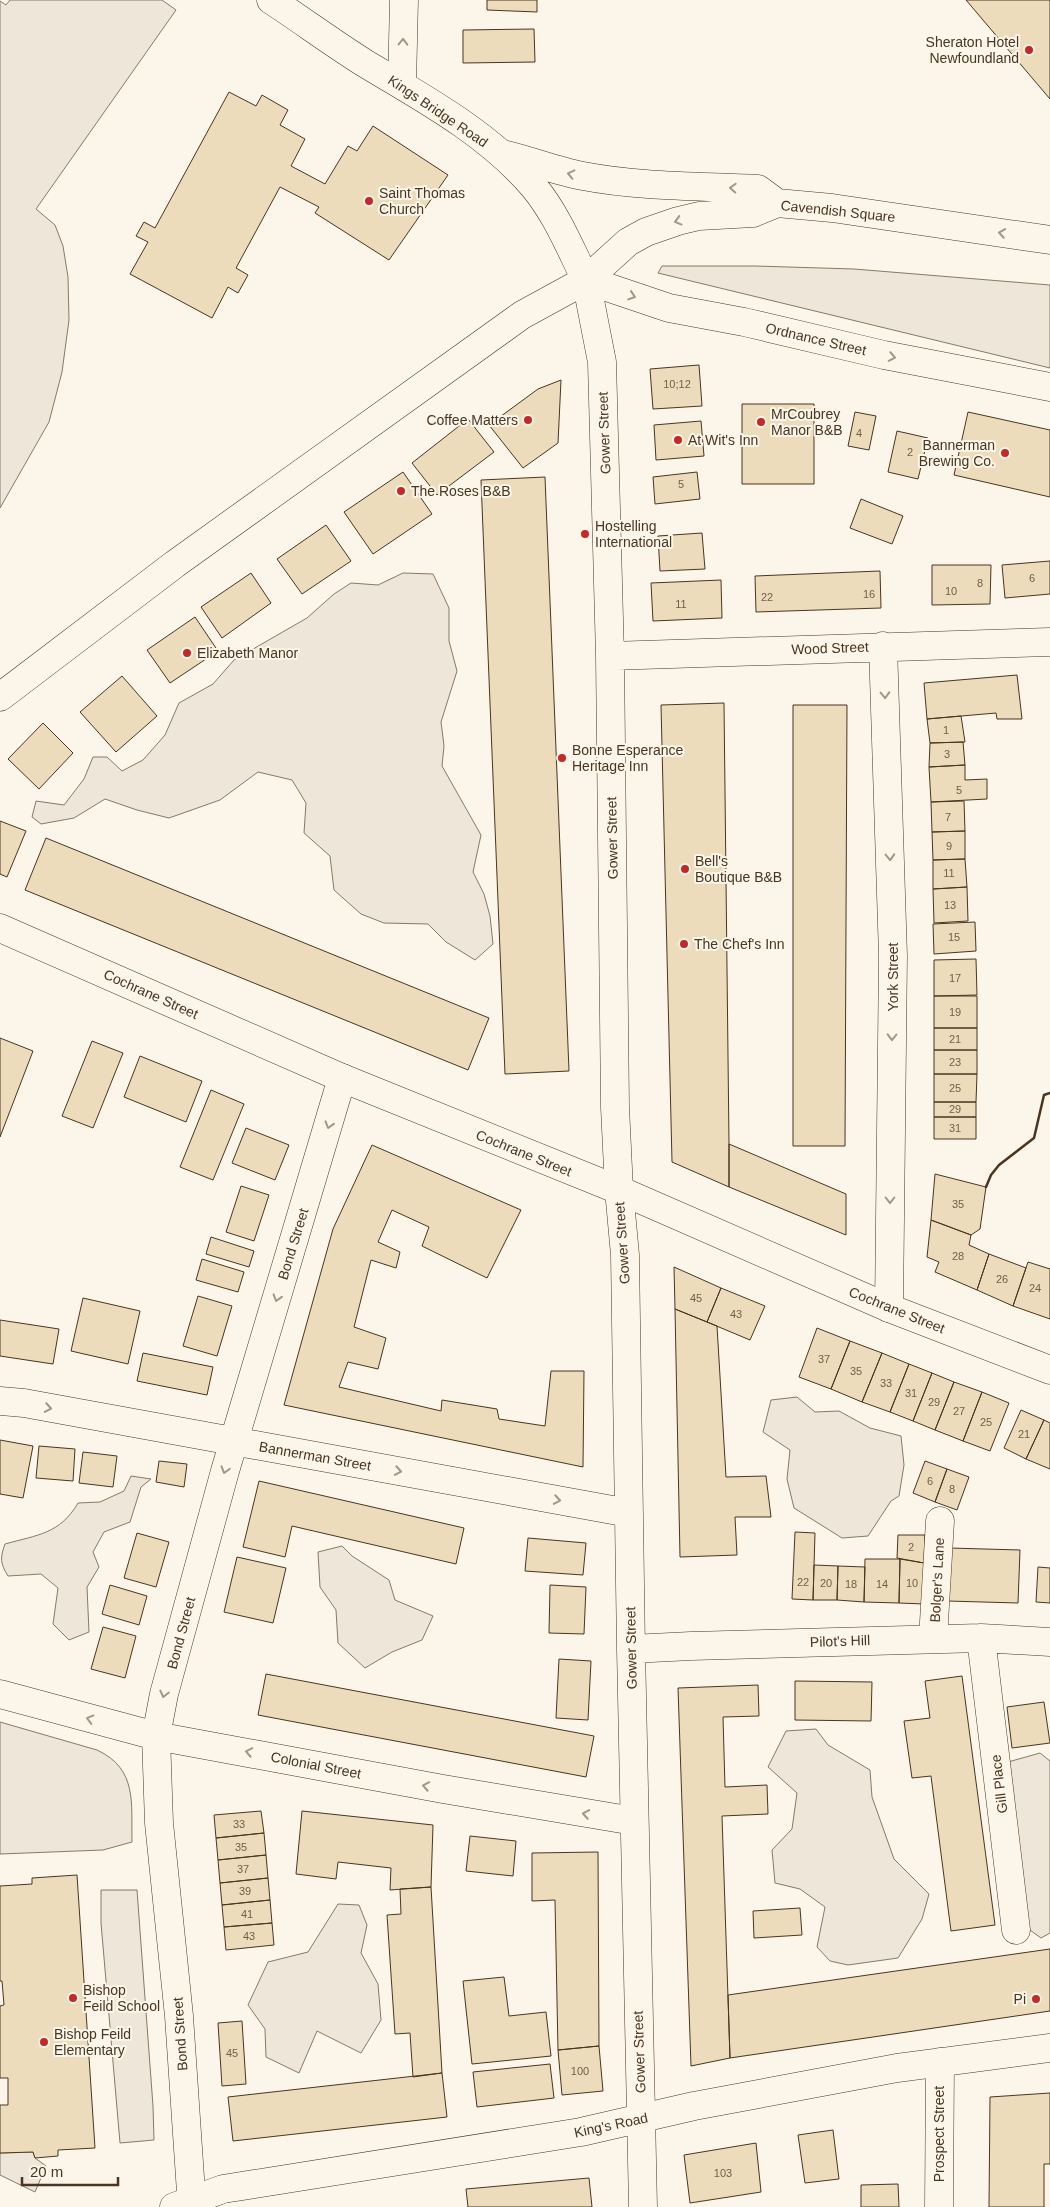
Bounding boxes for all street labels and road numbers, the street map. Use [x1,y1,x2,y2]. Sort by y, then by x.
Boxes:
street label: Kings Bridge Road [385,72,491,150]
street label: Cavendish Square [780,197,896,225]
street label: Ordnance Street [764,320,868,358]
street label: Gower Street [595,391,613,474]
street label: Wood Street [791,639,869,657]
street label: Gower Street [603,797,621,879]
street label: York Street [885,943,901,1011]
street label: Cochrane Street [101,966,201,1022]
street label: Cochrane Street [474,1126,574,1180]
street label: Gower Street [611,1201,633,1285]
street label: Bond Street [275,1206,311,1282]
street label: Cochrane Street [847,1283,947,1337]
street label: Bannerman Street [258,1438,372,1474]
street label: Bolger's Lane [927,1537,947,1623]
street label: Bond Street [164,1595,198,1671]
street label: Gower Street [622,1607,640,1689]
street label: Pilot's Hill [810,1632,870,1650]
street label: Colonial Street [269,1748,363,1782]
street label: Gill Place [987,1753,1011,1814]
street label: Bond Street [169,1996,191,2071]
street label: Gower Street [630,2010,648,2093]
street label: Prospect Street [931,2086,947,2182]
street label: King's Road [573,2109,649,2141]

